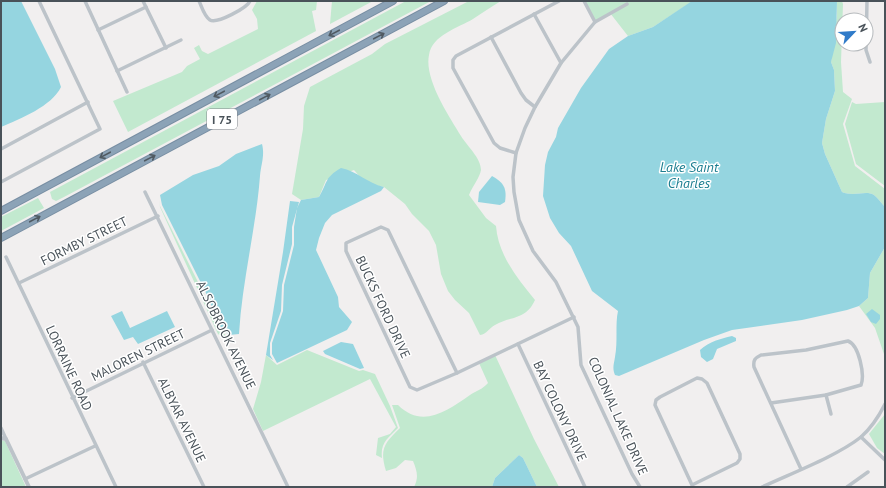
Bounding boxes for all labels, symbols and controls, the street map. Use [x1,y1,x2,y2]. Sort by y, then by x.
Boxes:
north arrow [834,12,874,52]
text: N [855,22,871,34]
one-way arrow [328,29,340,37]
one-way arrow [373,31,385,39]
one-way arrow [213,91,225,98]
one-way arrow [259,93,271,100]
road number: I 75 [207,109,237,129]
one-way arrow [99,152,111,160]
one-way arrow [144,154,156,161]
water label: Lake Saint Charles [660,158,719,192]
street label: FORMBY STREET [38,213,130,269]
one-way arrow [29,215,41,223]
street label: BUCKS FORD DRIVE [352,253,414,361]
street label: ALSOBROOK AVENUE [192,278,260,392]
street label: LORRAINE ROAD [42,323,96,413]
street label: MALOREN STREET [88,325,188,385]
street label: COLONIAL LAKE DRIVE [584,354,652,478]
street label: BAY COLONY DRIVE [529,358,591,464]
street label: ALBYAR AVENUE [154,375,210,465]

